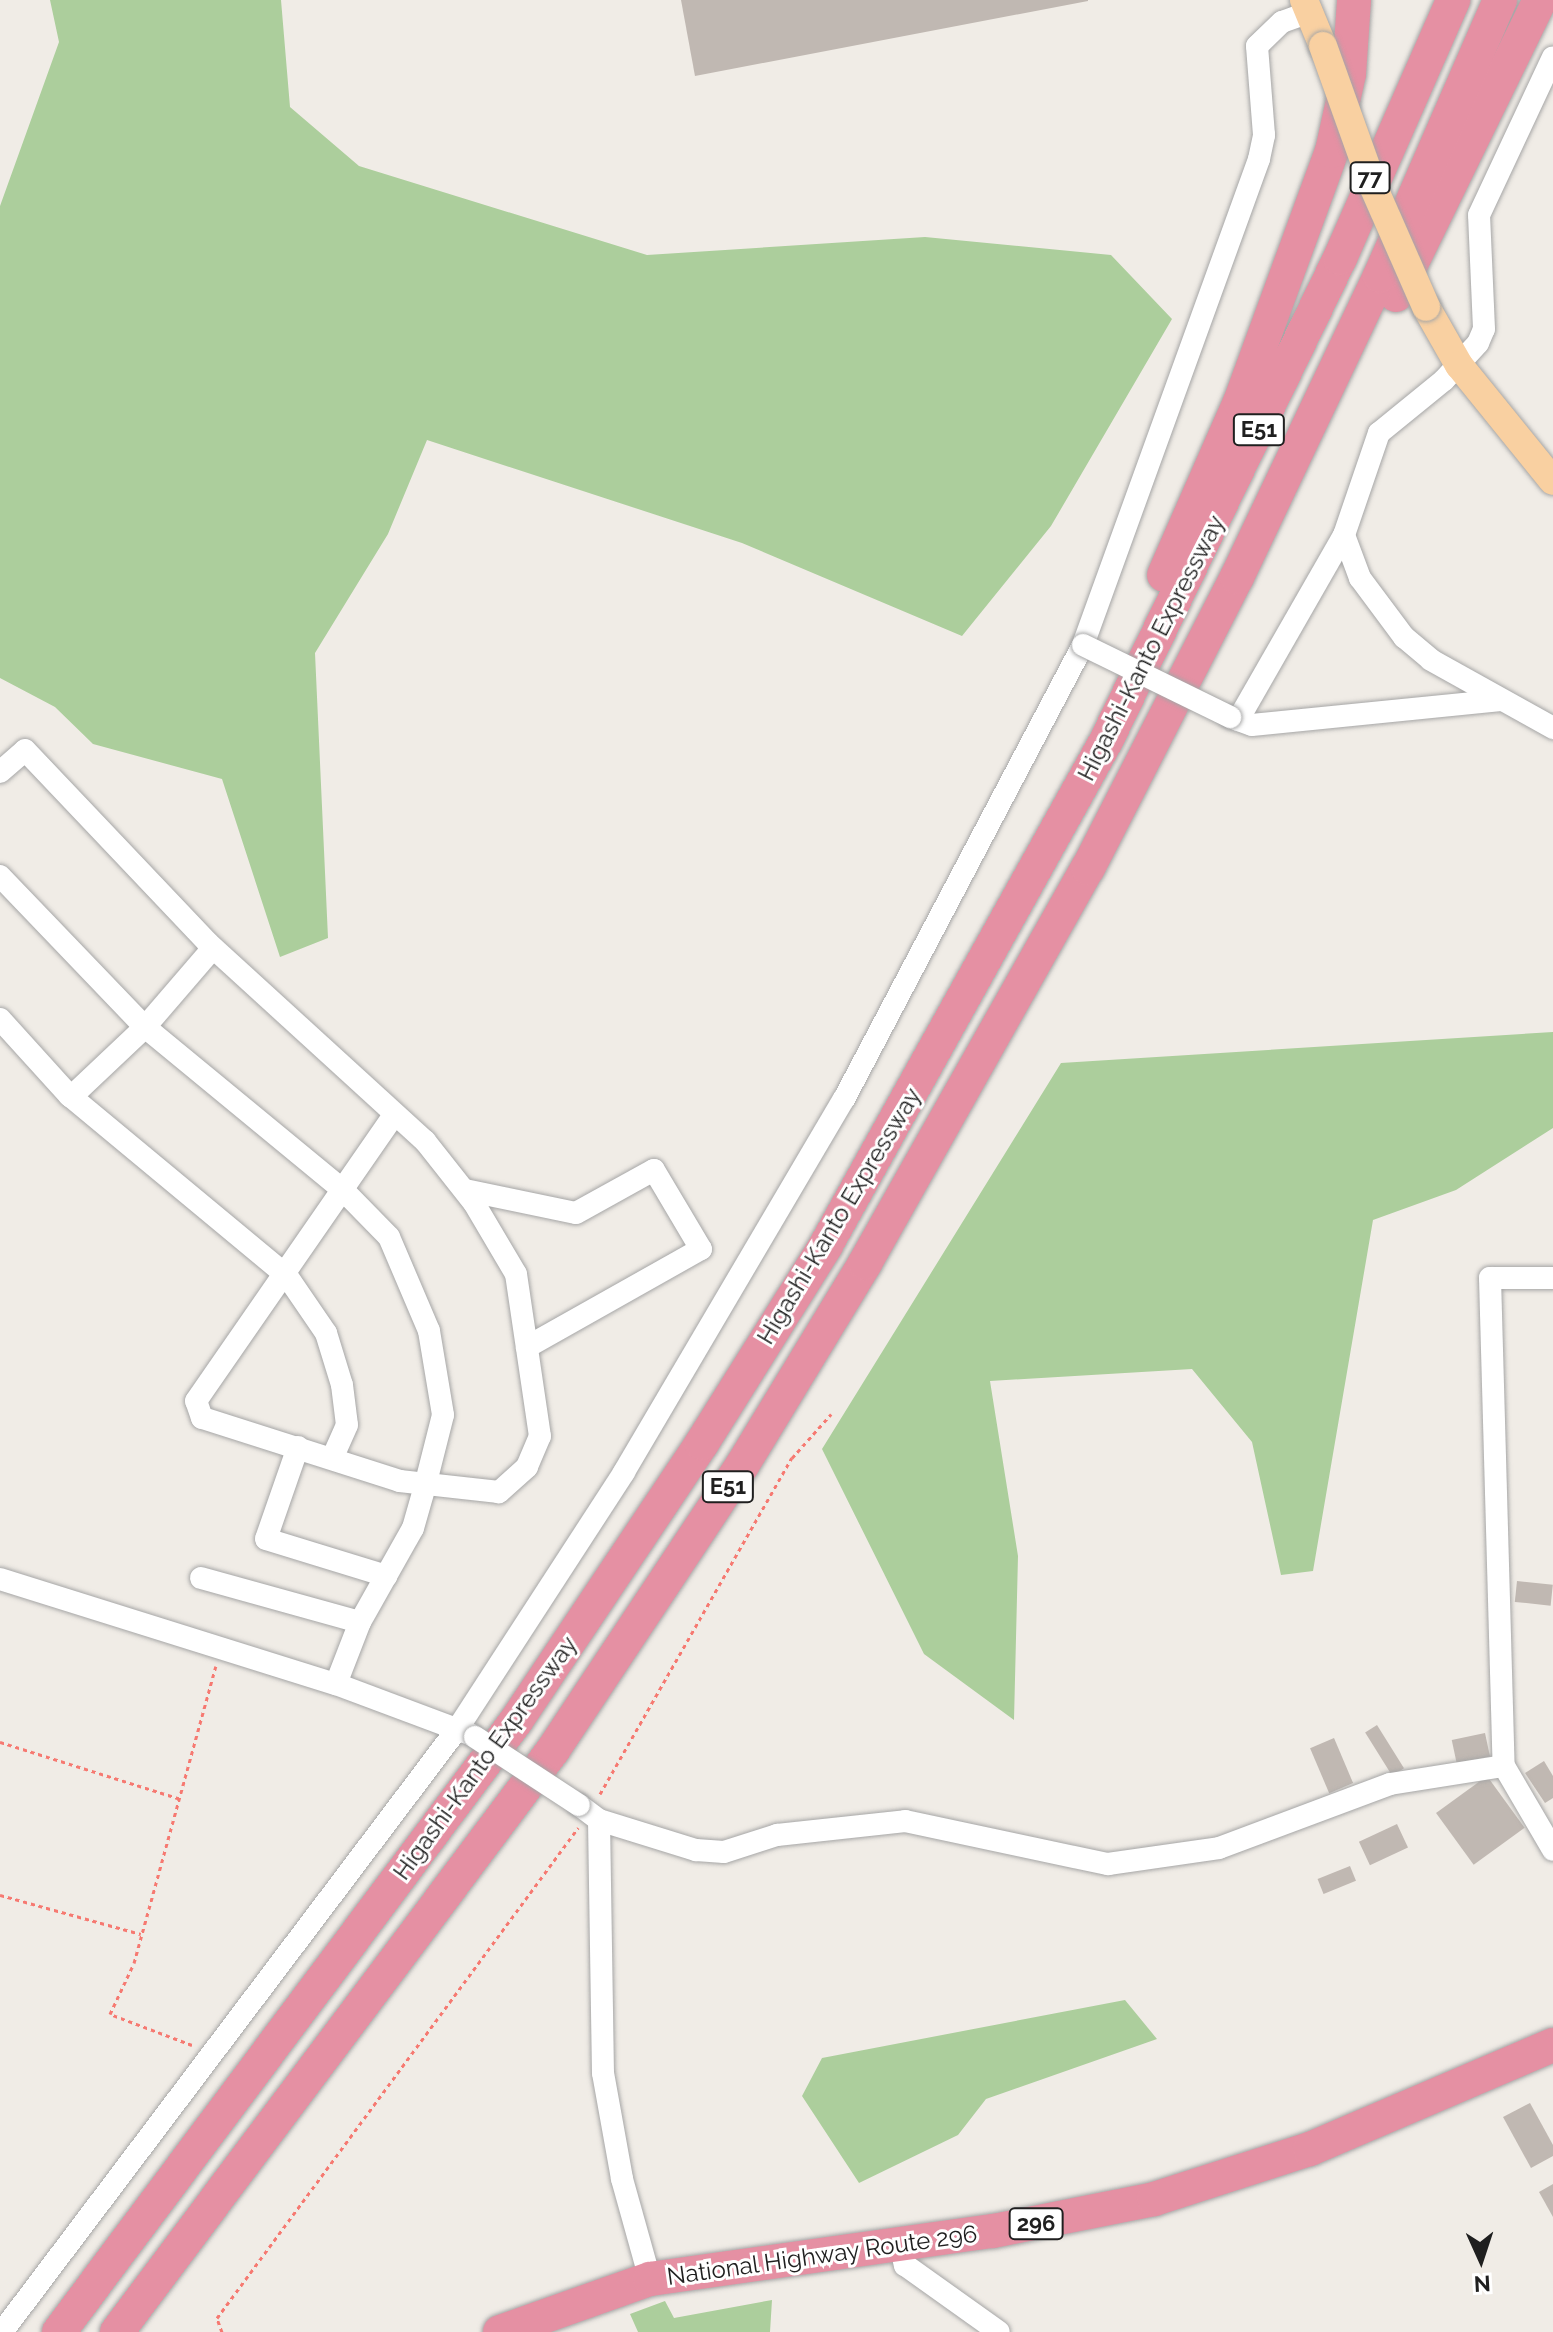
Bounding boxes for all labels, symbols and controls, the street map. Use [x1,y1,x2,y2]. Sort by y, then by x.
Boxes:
road number: 77 [1348,160,1392,196]
road number: E51 [1231,412,1287,448]
street label: Higashi-Kanto Expressway [1071,511,1231,785]
street label: Higashi-Kanto Expressway [751,1083,927,1349]
road number: E51 [700,1469,756,1505]
street label: Higashi-Kanto Expressway [387,1631,583,1885]
road number: 296 [1008,2206,1064,2242]
street label: National Highway Route 296 [664,2219,980,2291]
north arrow [1441,2220,1521,2300]
text: N [1473,2271,1491,2297]

